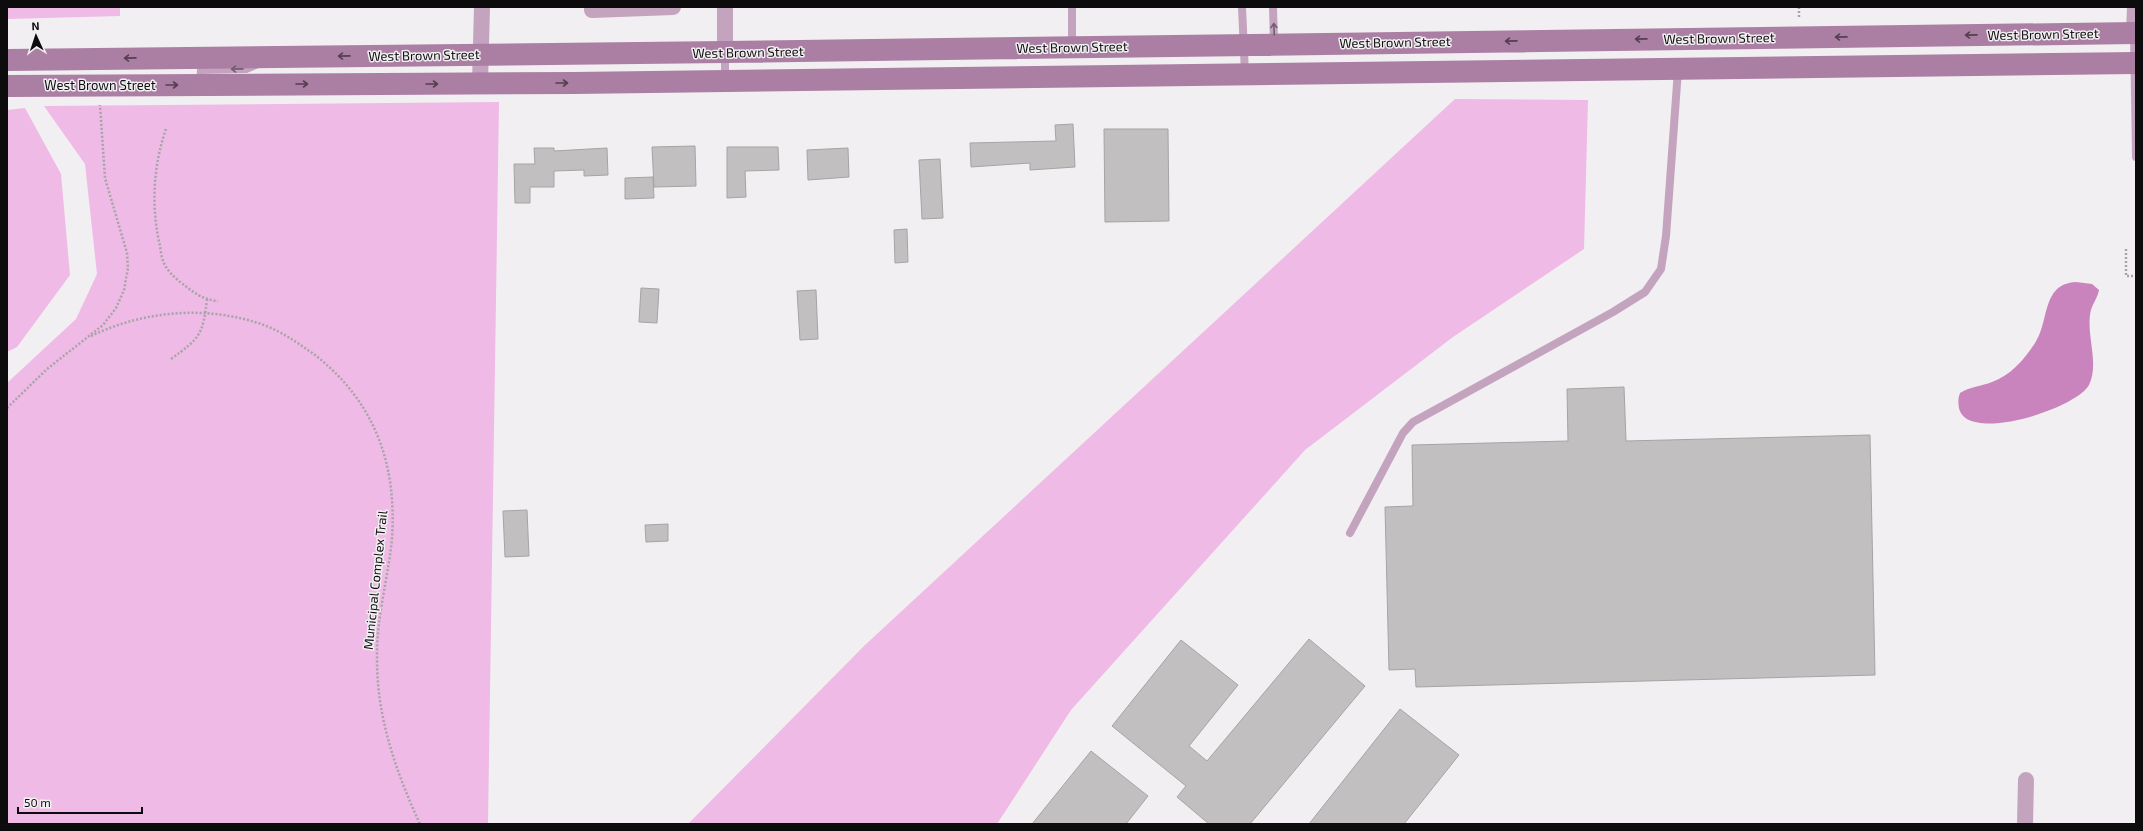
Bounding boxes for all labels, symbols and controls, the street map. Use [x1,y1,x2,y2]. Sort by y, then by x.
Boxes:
north arrow [16,16,56,56]
text: N [31,19,40,32]
one-way arrow [1270,23,1277,36]
street label: West Brown Street [1987,25,2099,43]
street label: West Brown Street [1663,29,1775,47]
one-way arrow [1965,31,1978,39]
street label: West Brown Street [1339,33,1451,51]
one-way arrow [1835,33,1848,41]
one-way arrow [1635,35,1648,43]
one-way arrow [1505,37,1518,45]
street label: West Brown Street [1016,38,1128,56]
street label: West Brown Street [692,43,804,61]
street label: West Brown Street [368,46,480,64]
one-way arrow [338,52,351,60]
one-way arrow [124,55,137,62]
one-way arrow [231,66,244,73]
street label: West Brown Street [44,77,156,93]
one-way arrow [555,79,568,87]
one-way arrow [295,80,308,88]
one-way arrow [425,80,438,87]
one-way arrow [165,81,178,89]
street label: Municipal Complex Trail [360,509,390,650]
scale bar [18,789,142,815]
text: 50 m [24,795,51,809]

